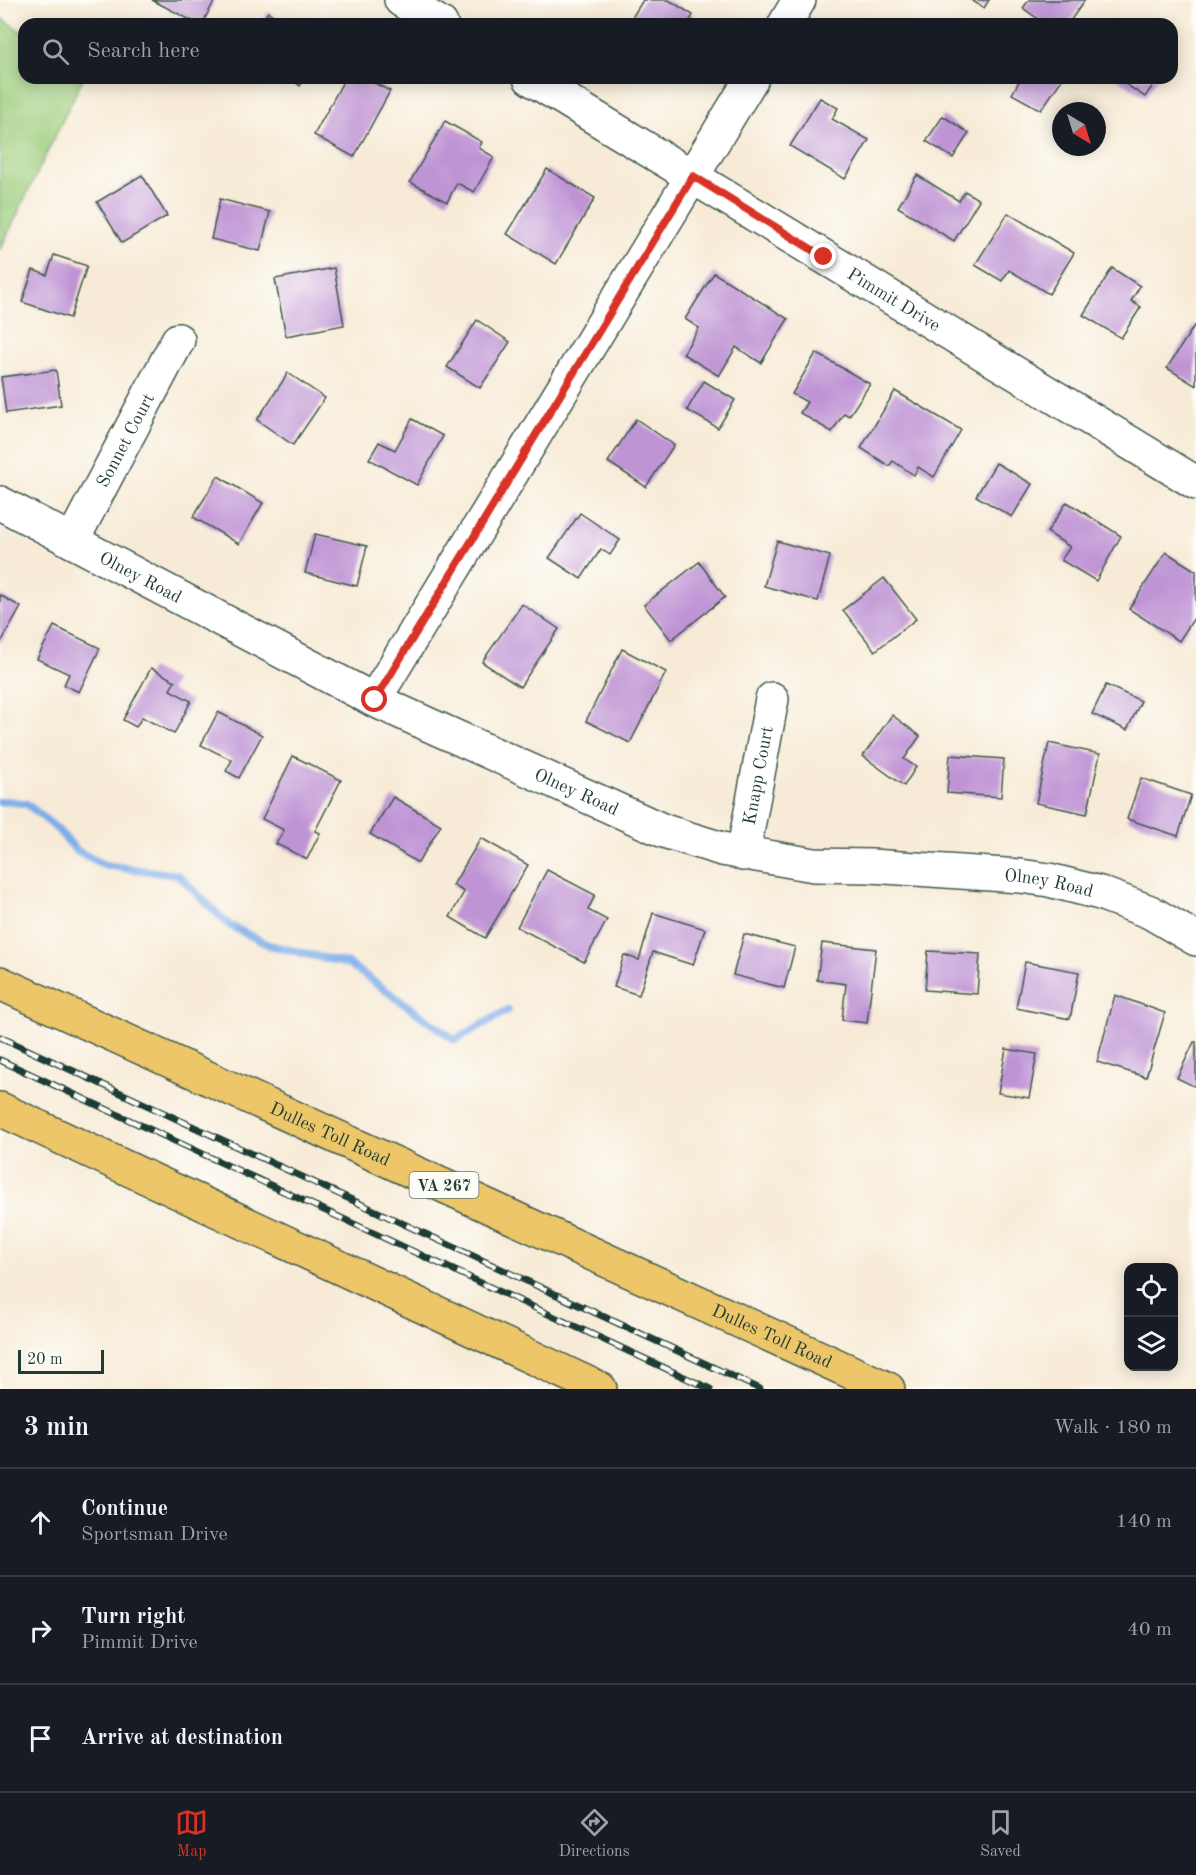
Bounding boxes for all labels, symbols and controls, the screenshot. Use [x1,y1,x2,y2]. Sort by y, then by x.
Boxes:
search box [18,18,1178,84]
icon: search [39,35,72,68]
text: Search here [87,40,200,62]
north arrow [1052,102,1106,156]
route end [810,243,836,269]
street label: Pimmit Drive [844,265,943,335]
street label: Sonnet Court [94,391,158,491]
street label: Olney Road [96,549,184,607]
route start [361,686,387,712]
street label: Knapp Court [741,725,777,826]
street label: Olney Road [531,766,621,819]
street label: Olney Road [1004,867,1095,901]
street label: Dulles Toll Road [267,1100,393,1170]
road number: VA 267 [410,1172,478,1198]
map controls [1124,1263,1178,1371]
button: locate [1124,1263,1178,1317]
street label: Dulles Toll Road [709,1302,835,1372]
button: layers [1124,1317,1178,1371]
scale bar [18,1347,104,1374]
text: 20 m [27,1352,63,1368]
text: 3 min [24,1415,89,1441]
text: Walk · 180 m [1053,1418,1172,1438]
text: Continue [81,1498,168,1520]
icon: ahead [24,1506,57,1539]
text: 140 m [1116,1512,1172,1532]
text: Sportsman Drive [81,1525,228,1545]
text: Turn right [81,1606,185,1628]
icon: right [24,1614,57,1647]
text: 40 m [1127,1620,1172,1640]
text: Pimmit Drive [81,1633,198,1653]
icon: arrive [24,1722,57,1755]
text: Arrive at destination [81,1727,283,1749]
tab: Map [175,1806,208,1862]
tab: Directions [559,1806,630,1862]
tab: Saved [980,1806,1021,1862]

